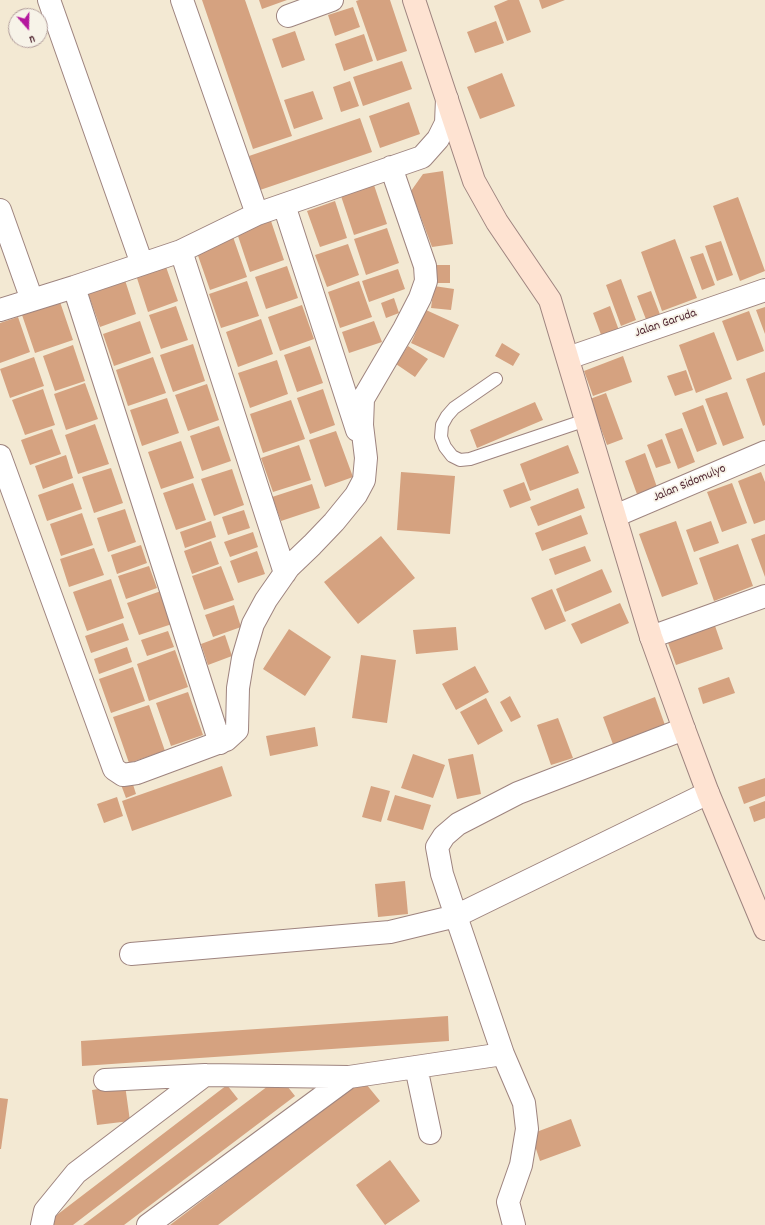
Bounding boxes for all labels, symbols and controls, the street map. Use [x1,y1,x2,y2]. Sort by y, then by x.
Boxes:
north arrow [8,8,48,48]
text: U [27,30,37,47]
street label: Jalan Garuda [633,306,699,342]
street label: Jalan Sidomulyo [651,462,729,506]

